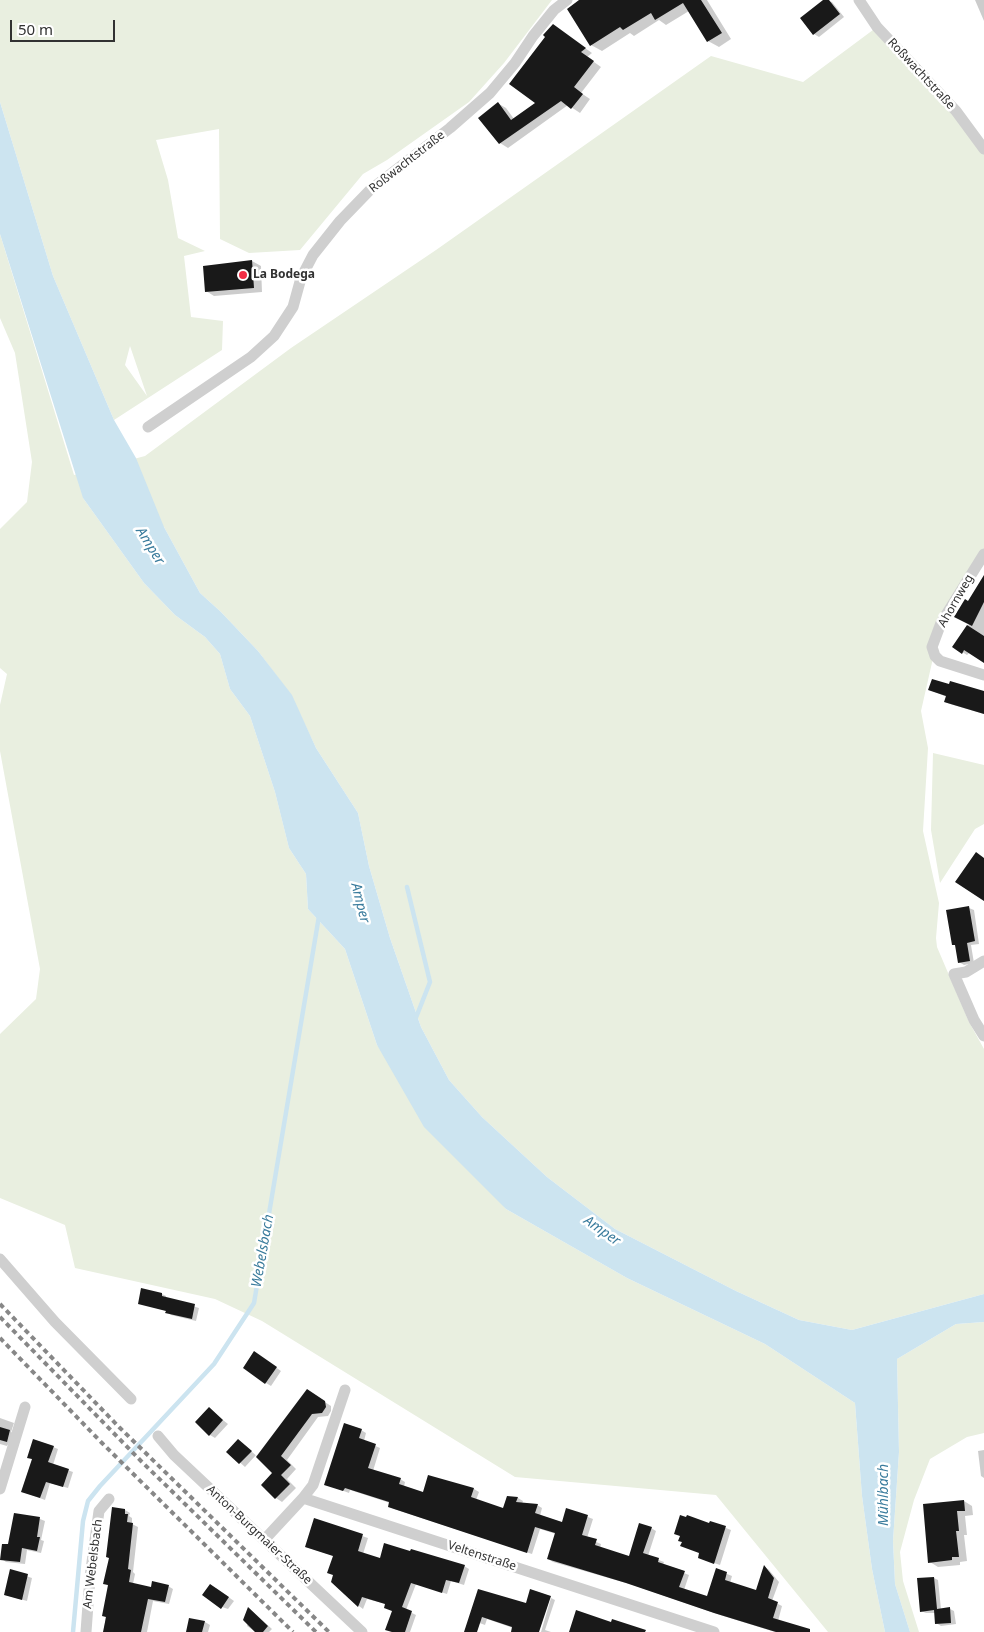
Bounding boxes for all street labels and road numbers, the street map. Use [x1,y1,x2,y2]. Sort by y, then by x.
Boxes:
street label: Roßwachtstraße [884,36,958,112]
street label: Roßwachtstraße [366,128,448,196]
street label: Ahornweg [935,572,977,630]
street label: Anton-Burgmaier-Straße [203,1482,315,1588]
street label: Am Webelsbach [80,1518,106,1610]
street label: Veltenstraße [446,1538,518,1574]

